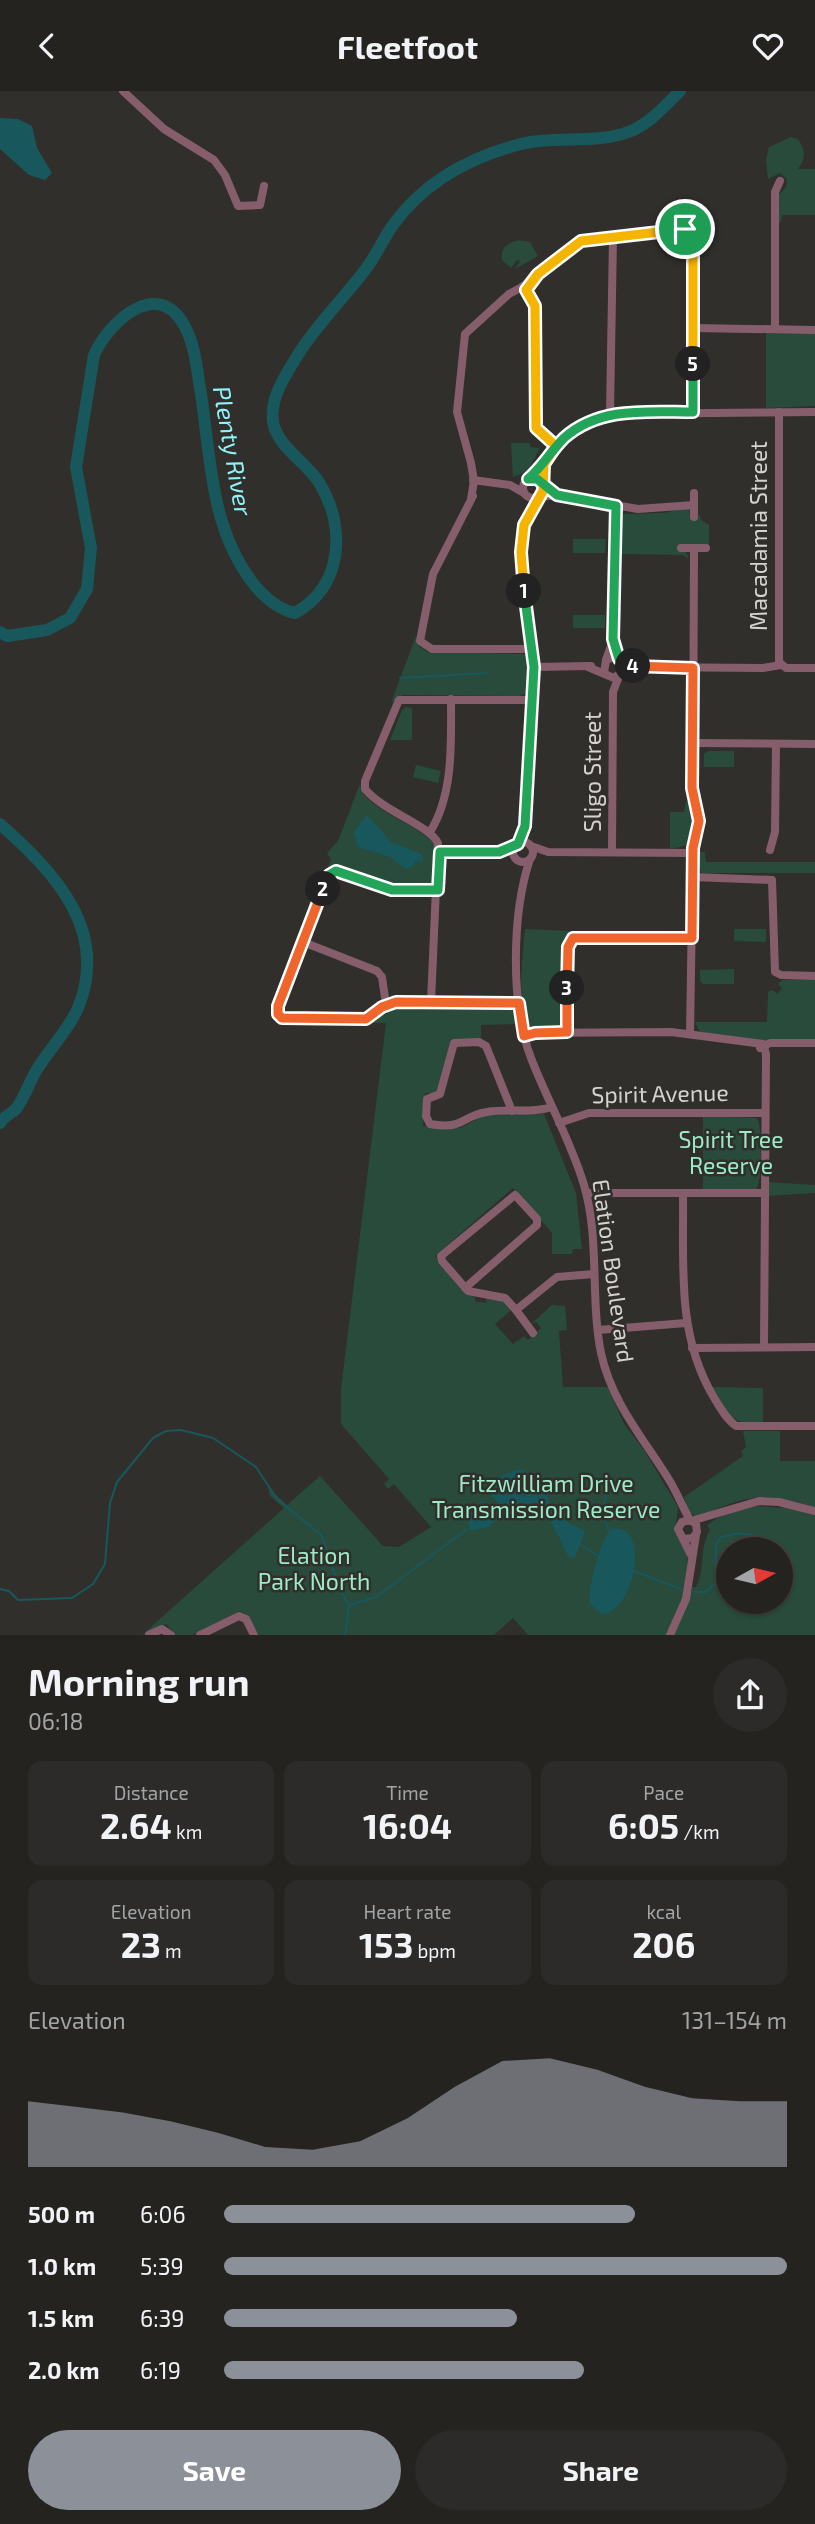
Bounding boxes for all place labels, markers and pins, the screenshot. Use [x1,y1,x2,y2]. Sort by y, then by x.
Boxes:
pin [655,199,715,259]
pin: 5 [676,347,710,381]
pin: 1 [506,573,542,609]
pin: 4 [616,649,650,683]
pin: 2 [306,871,340,907]
pin: 3 [550,971,584,1005]

